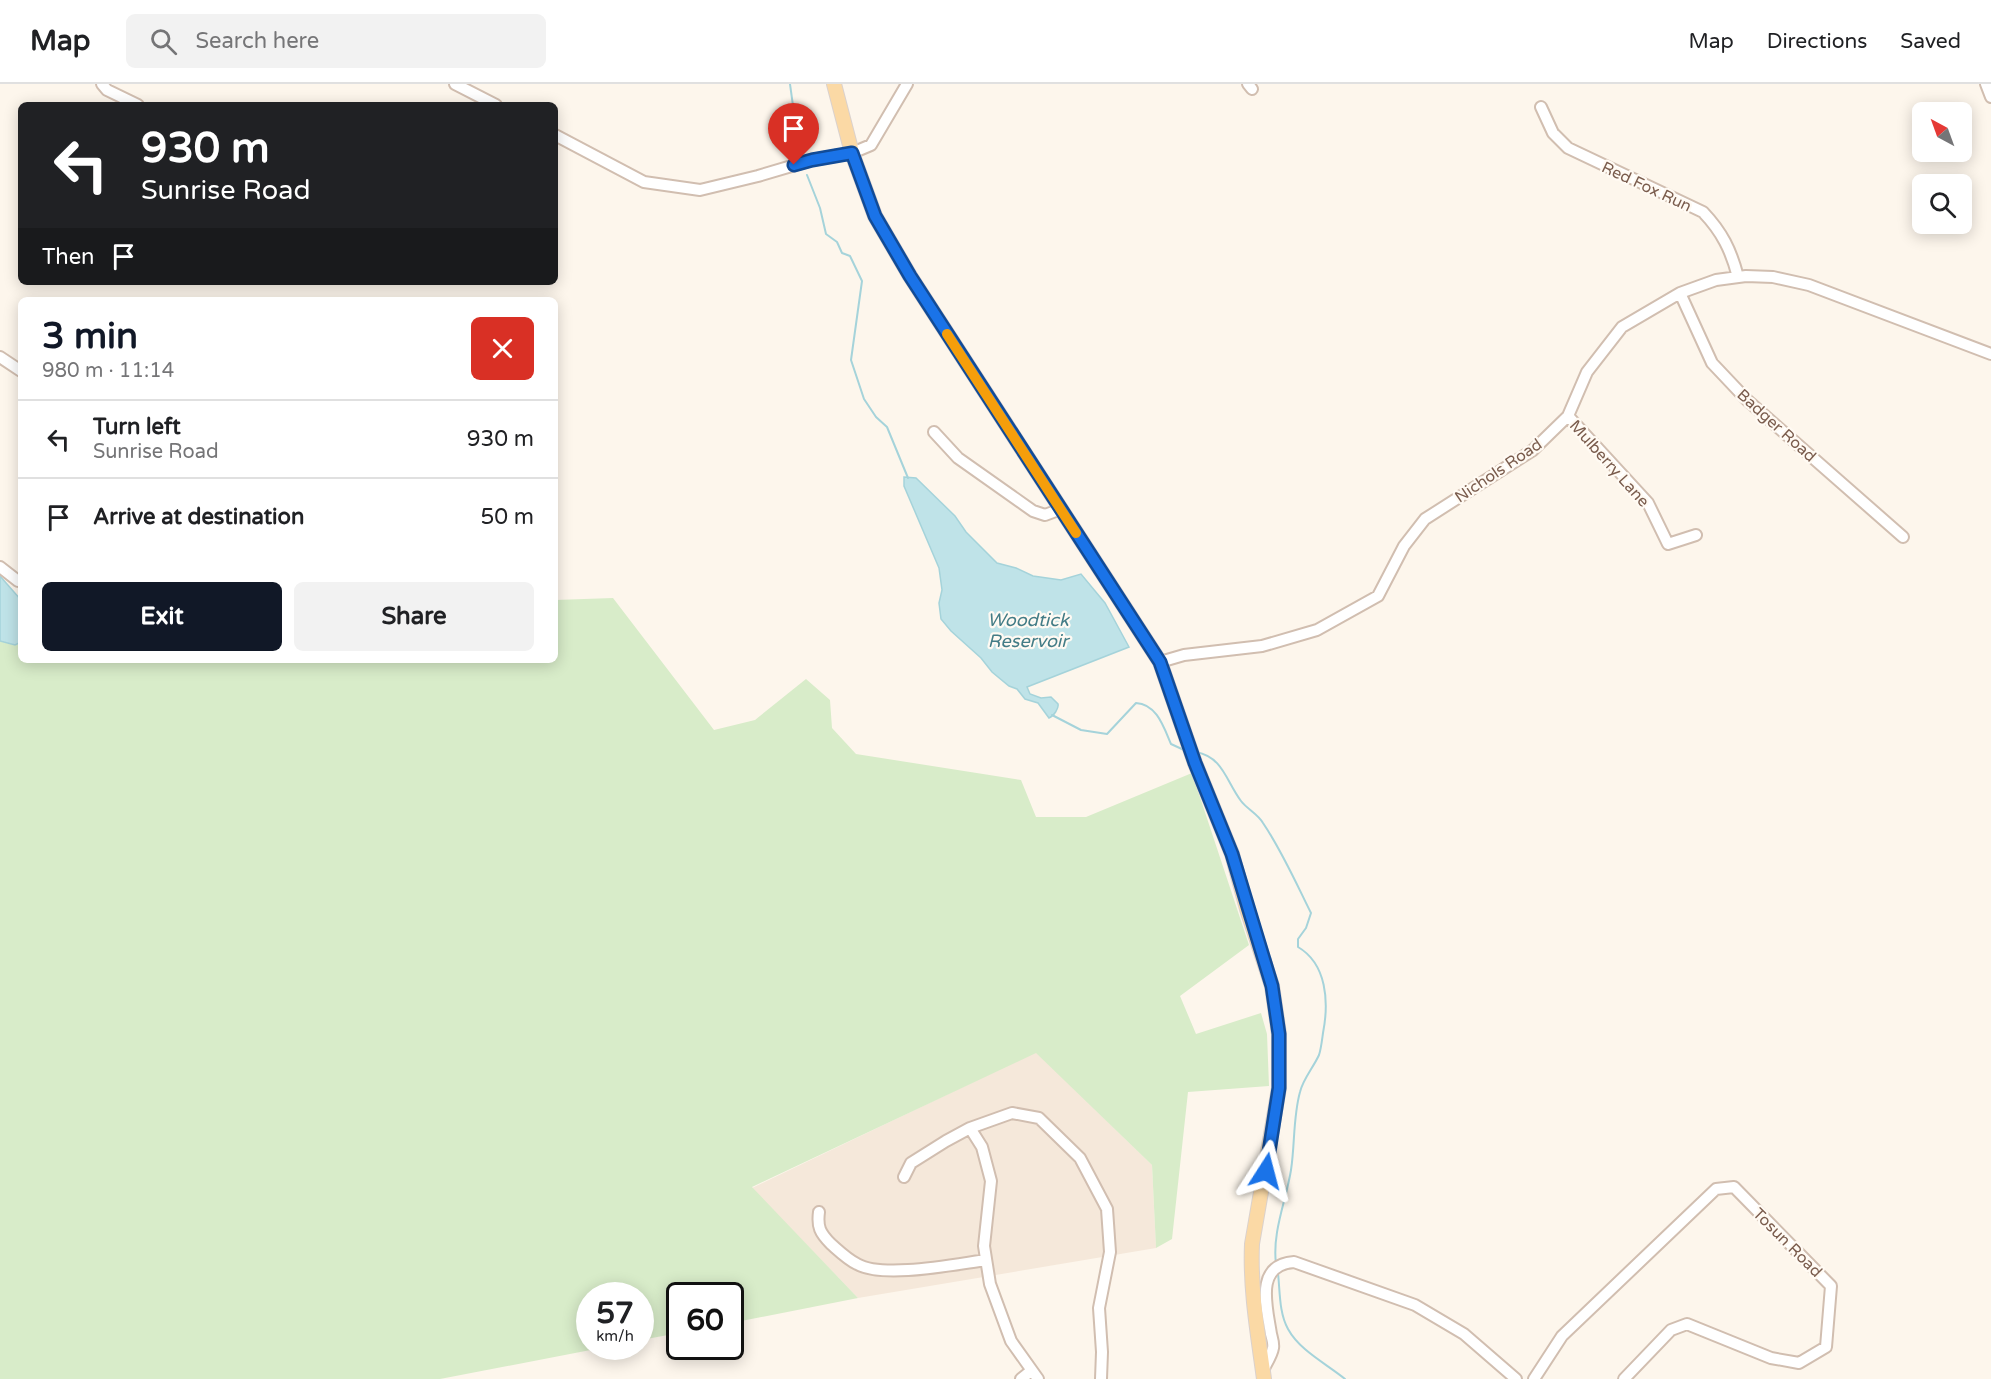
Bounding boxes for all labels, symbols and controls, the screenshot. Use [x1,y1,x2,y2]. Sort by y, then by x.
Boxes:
search box [126,14,546,68]
text: Map [30,24,90,58]
icon: search [147,25,180,58]
text: Search here [195,28,319,54]
text: Map [1688,29,1734,54]
text: Directions [1767,29,1867,54]
text: Saved [1900,29,1961,54]
north arrow [1912,102,1972,162]
map controls [1912,102,1972,234]
pin [768,103,819,165]
icon: arrive [777,112,810,145]
text: 930 m [141,123,270,174]
icon: left [42,126,120,204]
street label: Red Fox Run [1598,157,1695,216]
text: Sunrise Road [141,174,310,207]
button: search [1912,174,1972,234]
icon: arrive [107,240,140,273]
text: Then [42,244,95,270]
text: 3 min [42,315,138,358]
button: close [471,317,534,380]
text: 980 m · 11:14 [42,359,174,383]
street label: Badger Road [1733,385,1820,467]
text: Turn left [93,414,181,440]
street label: Mulberry Lane [1565,416,1654,511]
icon: left [42,423,75,456]
text: 930 m [467,426,534,452]
street label: Nichols Road [1451,434,1546,507]
text: Sunrise Road [93,440,219,464]
icon: arrive [42,501,75,534]
text: Arrive at destination [93,504,304,530]
text: 50 m [480,504,534,530]
button: Exit [42,582,282,651]
button: Share [294,582,534,651]
water label: Woodtick Reservoir [987,609,1070,652]
position arrow [1234,1139,1298,1203]
street label: Tosun Road [1748,1204,1826,1282]
speed limit sign: 60 [666,1282,744,1360]
text: 57 [596,1295,634,1332]
text: km/h [596,1327,634,1345]

